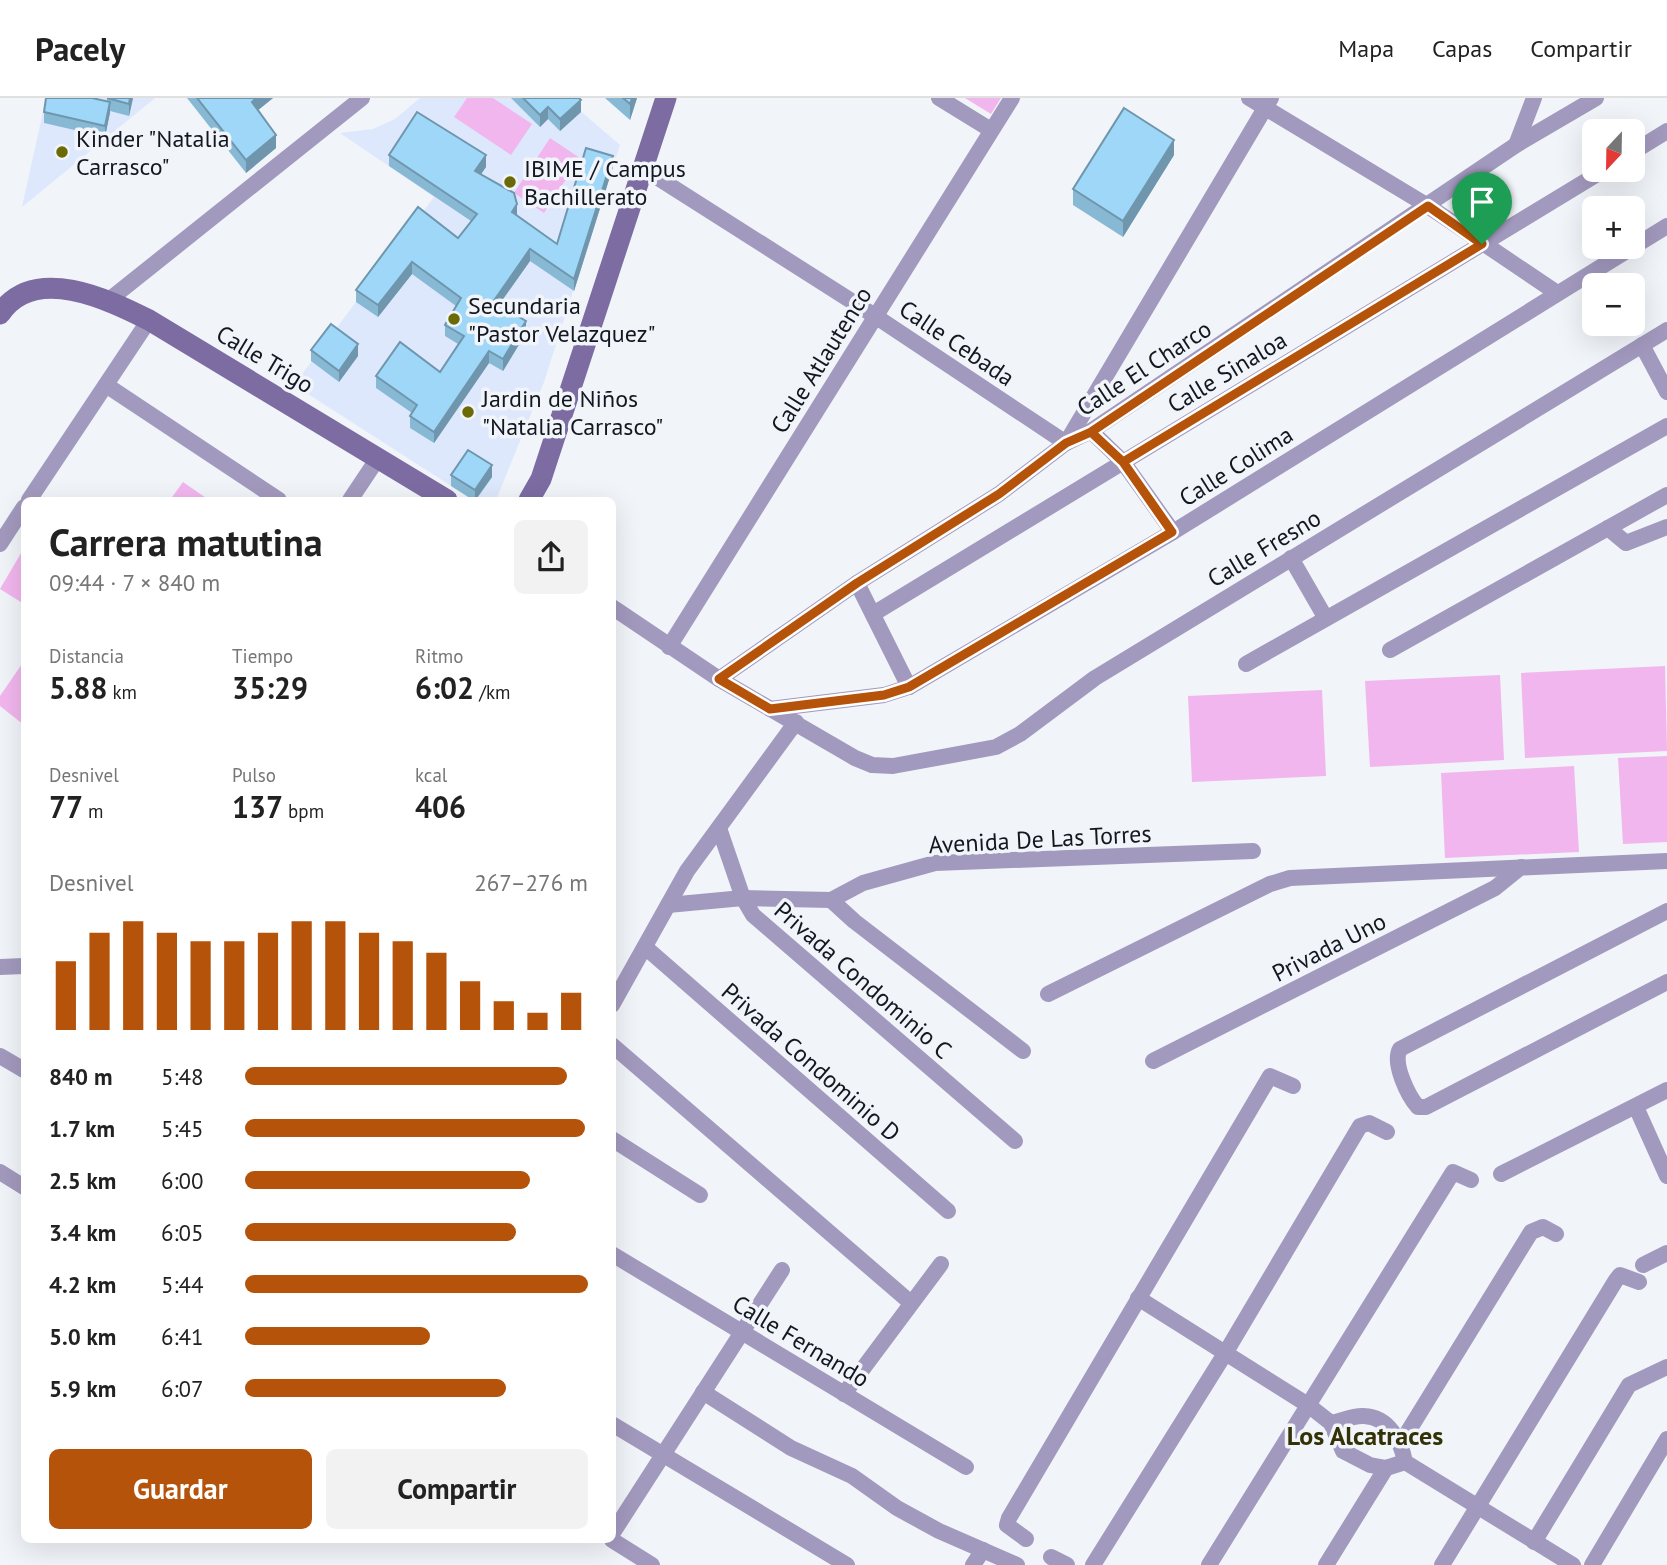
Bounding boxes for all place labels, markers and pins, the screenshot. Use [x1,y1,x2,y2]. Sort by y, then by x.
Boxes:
place label: Kinder "Natalia Carrasco" [76,123,230,182]
marker: Kinder "Natalia Carrasco" [54,144,70,160]
place label: IBIME / Campus Bachillerato [524,153,686,212]
pin [1452,172,1512,244]
marker: IBIME / Campus Bachillerato [502,174,518,190]
place label: Secundaria "Pastor Velazquez" [468,290,655,349]
marker: Secundaria "Pastor Velazquez" [446,311,462,327]
place label: Jardin de Niños "Natalia Carrasco" [481,383,663,442]
marker: Jardin de Niños "Natalia Carrasco" [460,404,476,420]

